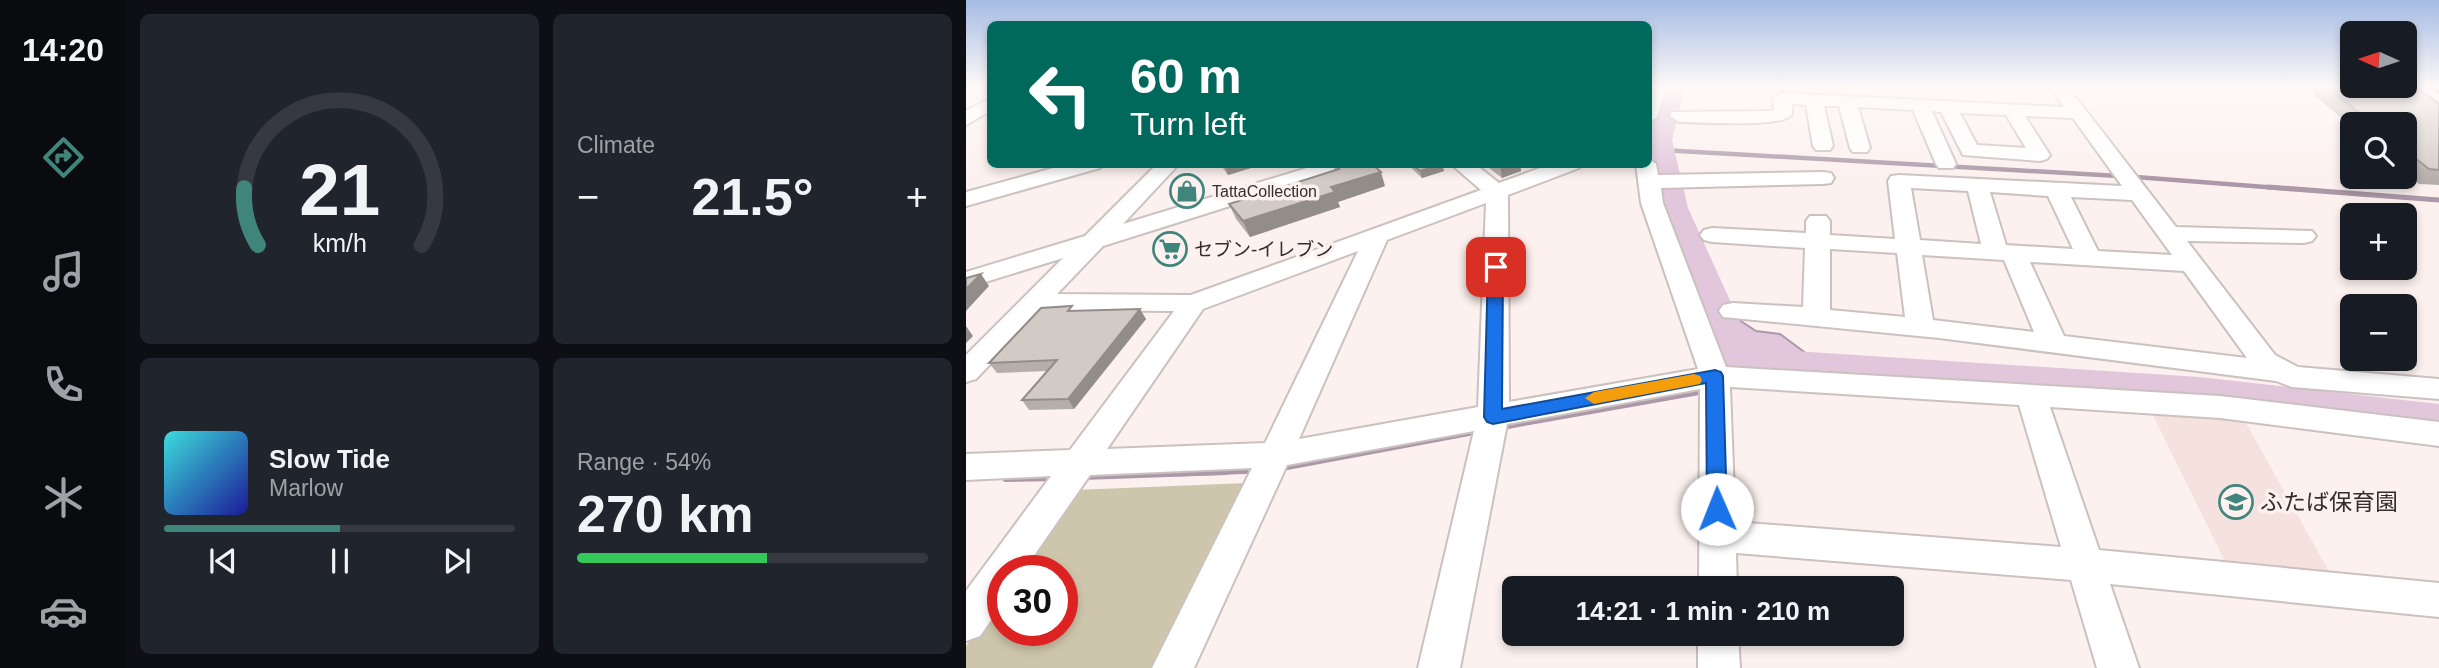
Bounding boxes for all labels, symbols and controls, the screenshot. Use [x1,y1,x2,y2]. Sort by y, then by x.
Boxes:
north arrow [2340,21,2417,98]
map controls [2340,21,2417,371]
text: 14:20 [22,32,104,68]
icon: left [1015,49,1106,140]
text: 60 m [1130,49,1242,103]
text: Turn left [1130,106,1246,142]
button: search [2340,112,2417,189]
text: Climate [577,132,655,158]
icon: directions [39,133,88,182]
text: 21 [299,149,380,230]
text: 21.5° [691,168,814,226]
shop icon: TattaCollection [1168,172,1206,210]
text: − [577,176,599,218]
text: + [906,176,928,218]
place label: TattaCollection [1212,183,1317,200]
button: + [2340,203,2417,280]
text: km/h [312,229,367,257]
supermarket icon: セブン-イレブン [1151,230,1189,268]
pin [1466,237,1526,297]
place label: セブン-イレブン [1194,239,1333,260]
icon: music [39,247,88,296]
icon: arrive [1477,248,1515,286]
button: − [2340,294,2417,371]
icon: phone [39,360,88,409]
text: Slow Tide [269,444,390,474]
text: Range · 54% [577,449,711,475]
position arrow [1680,472,1754,546]
icon: climate [39,473,88,522]
text: Marlow [269,475,343,501]
school or university icon: ふたば保育園 [2217,483,2255,521]
text: 270 km [577,485,753,543]
place label: ふたば保育園 [2260,489,2398,515]
icon: previous [204,542,242,580]
icon: pause [321,542,359,580]
icon: next [438,542,476,580]
speed limit sign: 30 [987,555,1078,646]
icon: car [39,587,88,636]
text: 14:21 · 1 min · 210 m [1576,596,1830,626]

